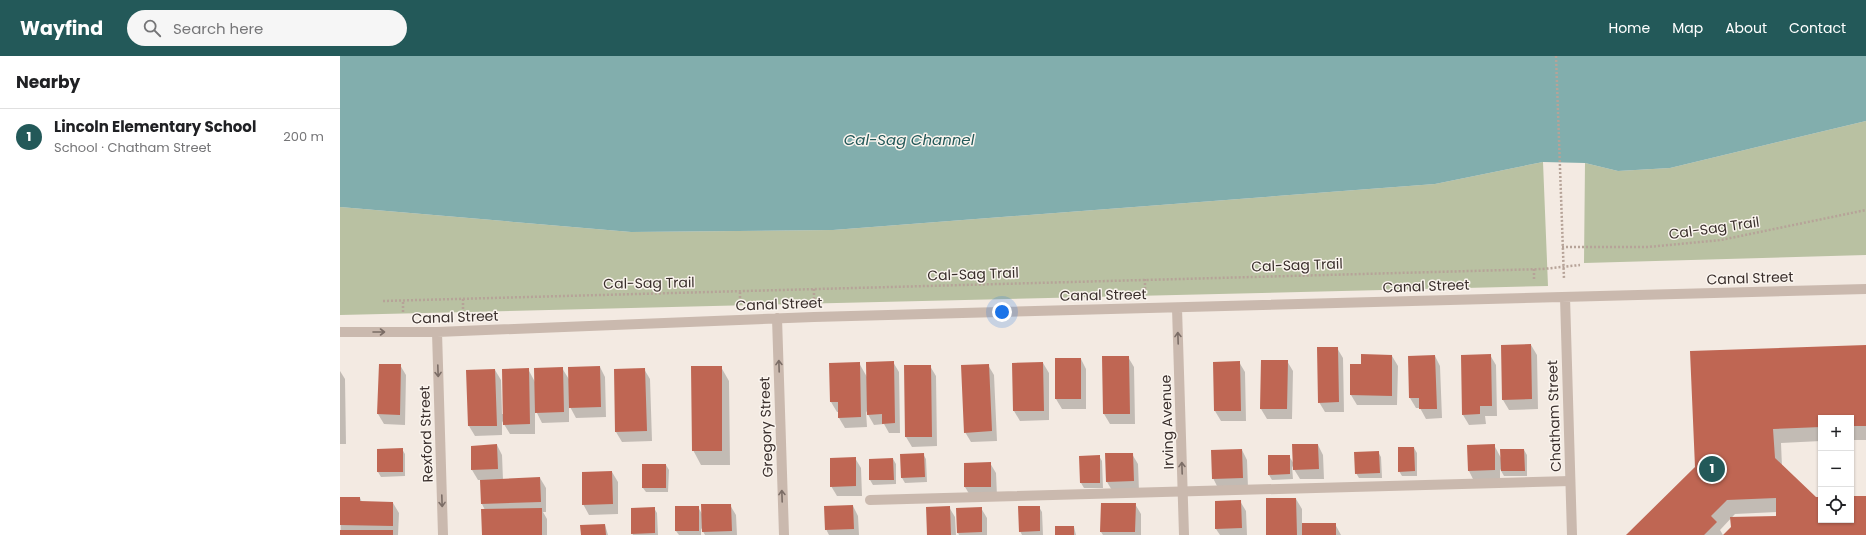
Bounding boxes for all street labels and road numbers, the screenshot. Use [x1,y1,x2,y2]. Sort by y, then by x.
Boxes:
street label: Cal-Sag Trail [1667,212,1761,244]
street label: Cal-Sag Trail [1251,253,1343,277]
street label: Cal-Sag Trail [927,262,1019,286]
street label: Canal Street [1706,266,1794,290]
street label: Cal-Sag Trail [603,272,695,294]
street label: Canal Street [1382,274,1470,298]
street label: Canal Street [1059,284,1147,306]
street label: Canal Street [735,292,823,316]
street label: Canal Street [411,305,499,329]
street label: Chatham Street [1542,360,1566,472]
street label: Irving Avenue [1155,374,1179,470]
street label: Gregory Street [754,376,778,478]
street label: Rexford Street [414,385,438,483]

